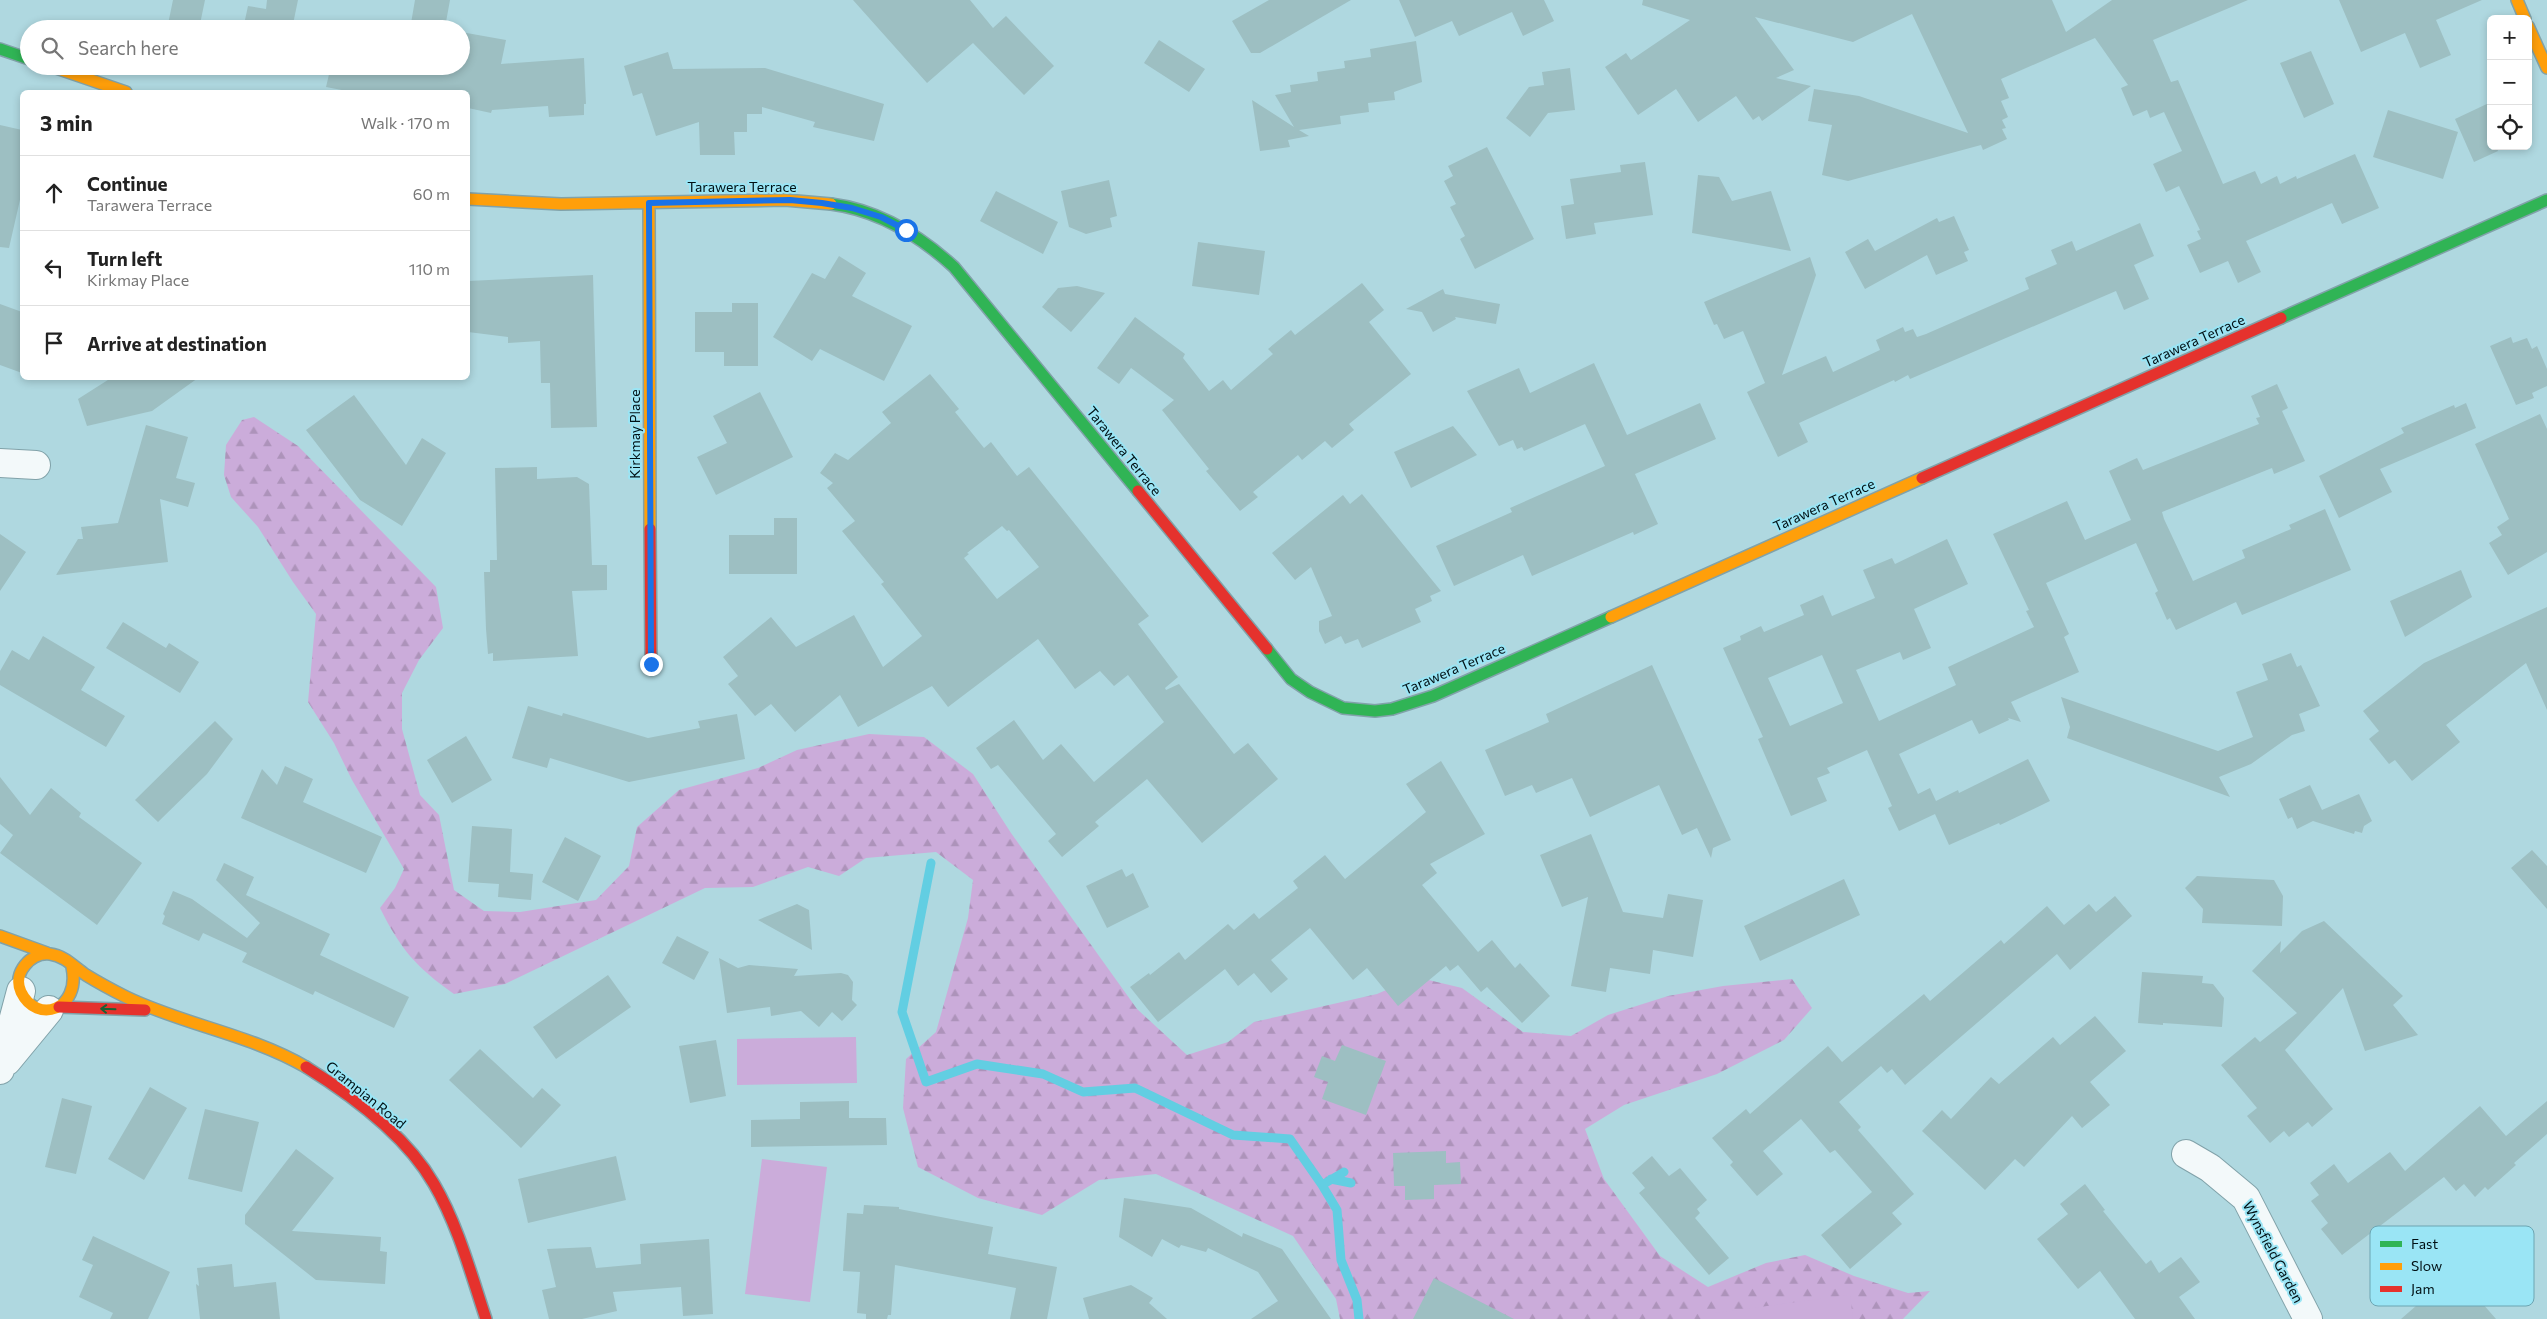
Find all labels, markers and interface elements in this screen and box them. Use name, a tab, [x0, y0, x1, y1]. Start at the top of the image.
map controls	[2487, 15, 2532, 150]
button: +	[2487, 15, 2532, 60]
search box	[20, 20, 470, 75]
icon: search	[38, 34, 66, 62]
text: Search here	[78, 36, 178, 59]
button: −	[2487, 60, 2532, 105]
button: locate	[2487, 105, 2532, 150]
text: 3 min	[40, 110, 93, 135]
text: Walk · 170 m	[361, 113, 450, 132]
text: Continue	[87, 172, 167, 195]
street label: Tarawera Terrace	[687, 178, 797, 195]
icon: ahead	[40, 179, 68, 207]
text: 60 m	[413, 184, 450, 203]
text: Tarawera Terrace	[87, 195, 212, 214]
route start	[895, 219, 918, 242]
text: Turn left	[87, 247, 162, 270]
icon: left	[40, 254, 68, 282]
text: 110 m	[409, 259, 450, 278]
text: Kirkmay Place	[87, 270, 189, 289]
street label: Tarawera Terrace	[2140, 311, 2247, 371]
icon: arrive	[40, 329, 68, 357]
text: Arrive at destination	[87, 332, 267, 355]
street label: Kirkmay Place	[626, 389, 643, 479]
street label: Tarawera Terrace	[1083, 403, 1165, 499]
street label: Tarawera Terrace	[1770, 475, 1877, 535]
street label: Tarawera Terrace	[1400, 639, 1508, 698]
route end	[640, 653, 663, 676]
one-way arrow	[100, 1004, 116, 1013]
street label: Grampian Road	[323, 1057, 410, 1132]
street label: Wynsfield Garden	[2239, 1198, 2307, 1306]
legend	[2370, 1226, 2534, 1306]
text: Fast	[2411, 1235, 2438, 1252]
text: Slow	[2411, 1257, 2442, 1274]
text: Jam	[2411, 1280, 2435, 1297]

